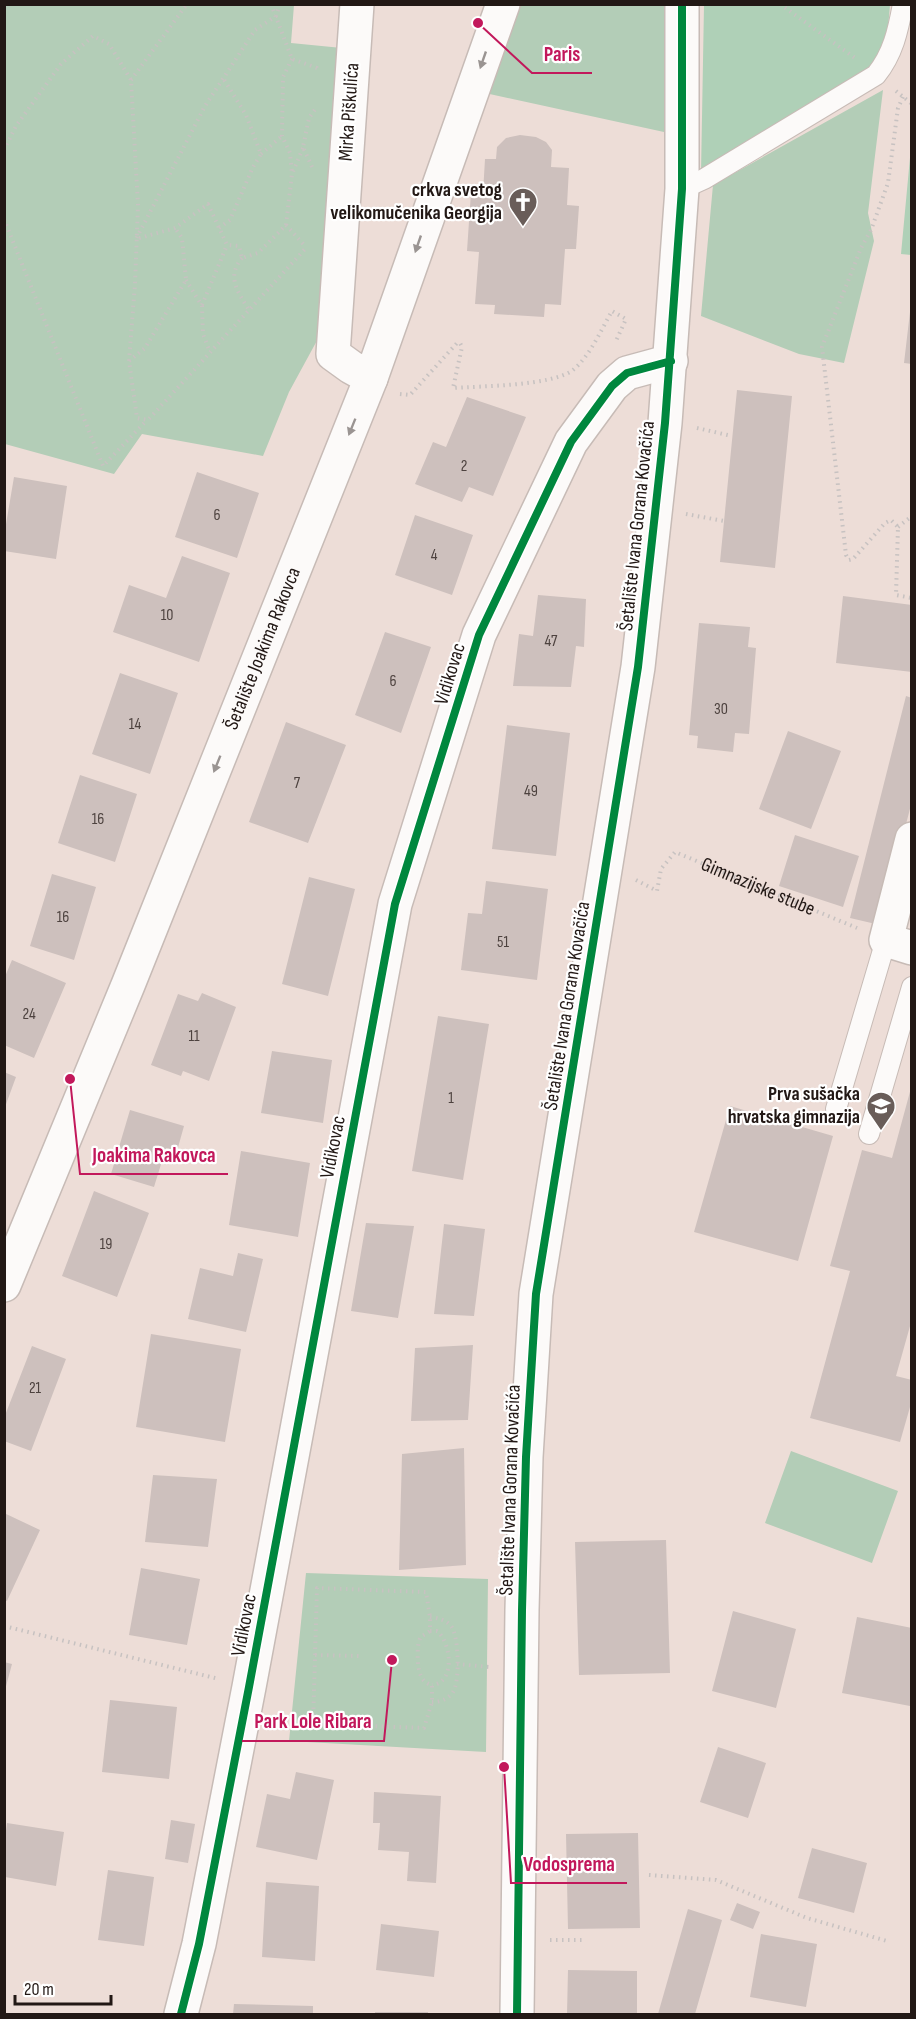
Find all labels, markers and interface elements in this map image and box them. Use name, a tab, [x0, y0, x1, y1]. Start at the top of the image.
callout: Paris	[532, 34, 592, 73]
text: Paris	[544, 42, 580, 67]
one-way arrow	[478, 51, 488, 69]
street label: Mirka Piškulića	[334, 62, 364, 162]
place label: crkva svetog velikomučenika Georgija	[330, 178, 503, 225]
church icon: crkva svetog velikomučenika Georgija	[507, 186, 539, 228]
one-way arrow	[413, 235, 423, 253]
one-way arrow	[346, 418, 356, 436]
street label: Šetalište Ivana Gorana Kovačića	[614, 420, 660, 632]
house number: 2	[461, 457, 467, 476]
house number: 6	[213, 506, 221, 525]
house number: 4	[431, 546, 438, 565]
street label: Šetalište Joakima Rakovca	[219, 564, 306, 733]
house number: 10	[161, 606, 173, 625]
house number: 47	[545, 632, 558, 651]
street label: Vidikovac	[429, 640, 471, 708]
house number: 6	[389, 672, 397, 691]
house number: 30	[714, 700, 728, 719]
house number: 14	[129, 715, 141, 734]
one-way arrow	[212, 755, 222, 773]
house number: 7	[294, 774, 301, 793]
house number: 49	[524, 782, 538, 801]
house number: 16	[92, 810, 104, 829]
street label: Gimnazijske stube	[697, 852, 818, 921]
street label: Šetalište Ivana Gorana Kovačića	[539, 900, 595, 1112]
house number: 16	[57, 908, 69, 927]
house number: 51	[497, 933, 509, 952]
house number: 24	[22, 1005, 36, 1024]
house number: 11	[188, 1027, 200, 1046]
place label: Prva sušačka hrvatska gimnazija	[728, 1082, 860, 1129]
house number: 1	[448, 1089, 454, 1108]
school or university icon: Prva sušačka hrvatska gimnazija	[865, 1090, 897, 1132]
street label: Vidikovac	[315, 1114, 351, 1180]
callout: Joakima Rakovca	[80, 1135, 228, 1174]
text: Joakima Rakovca	[91, 1143, 216, 1168]
house number: 19	[100, 1235, 112, 1254]
house number: 21	[29, 1379, 42, 1398]
street label: Šetalište Ivana Gorana Kovačića	[494, 1384, 526, 1596]
street label: Vidikovac	[226, 1592, 262, 1658]
callout: Park Lole Ribara	[242, 1702, 384, 1741]
text: Park Lole Ribara	[254, 1709, 372, 1734]
callout: Vodosprema	[511, 1844, 627, 1883]
text: Vodosprema	[523, 1852, 615, 1877]
scale bar	[15, 1968, 111, 2006]
text: 20 m	[24, 1979, 54, 2000]

